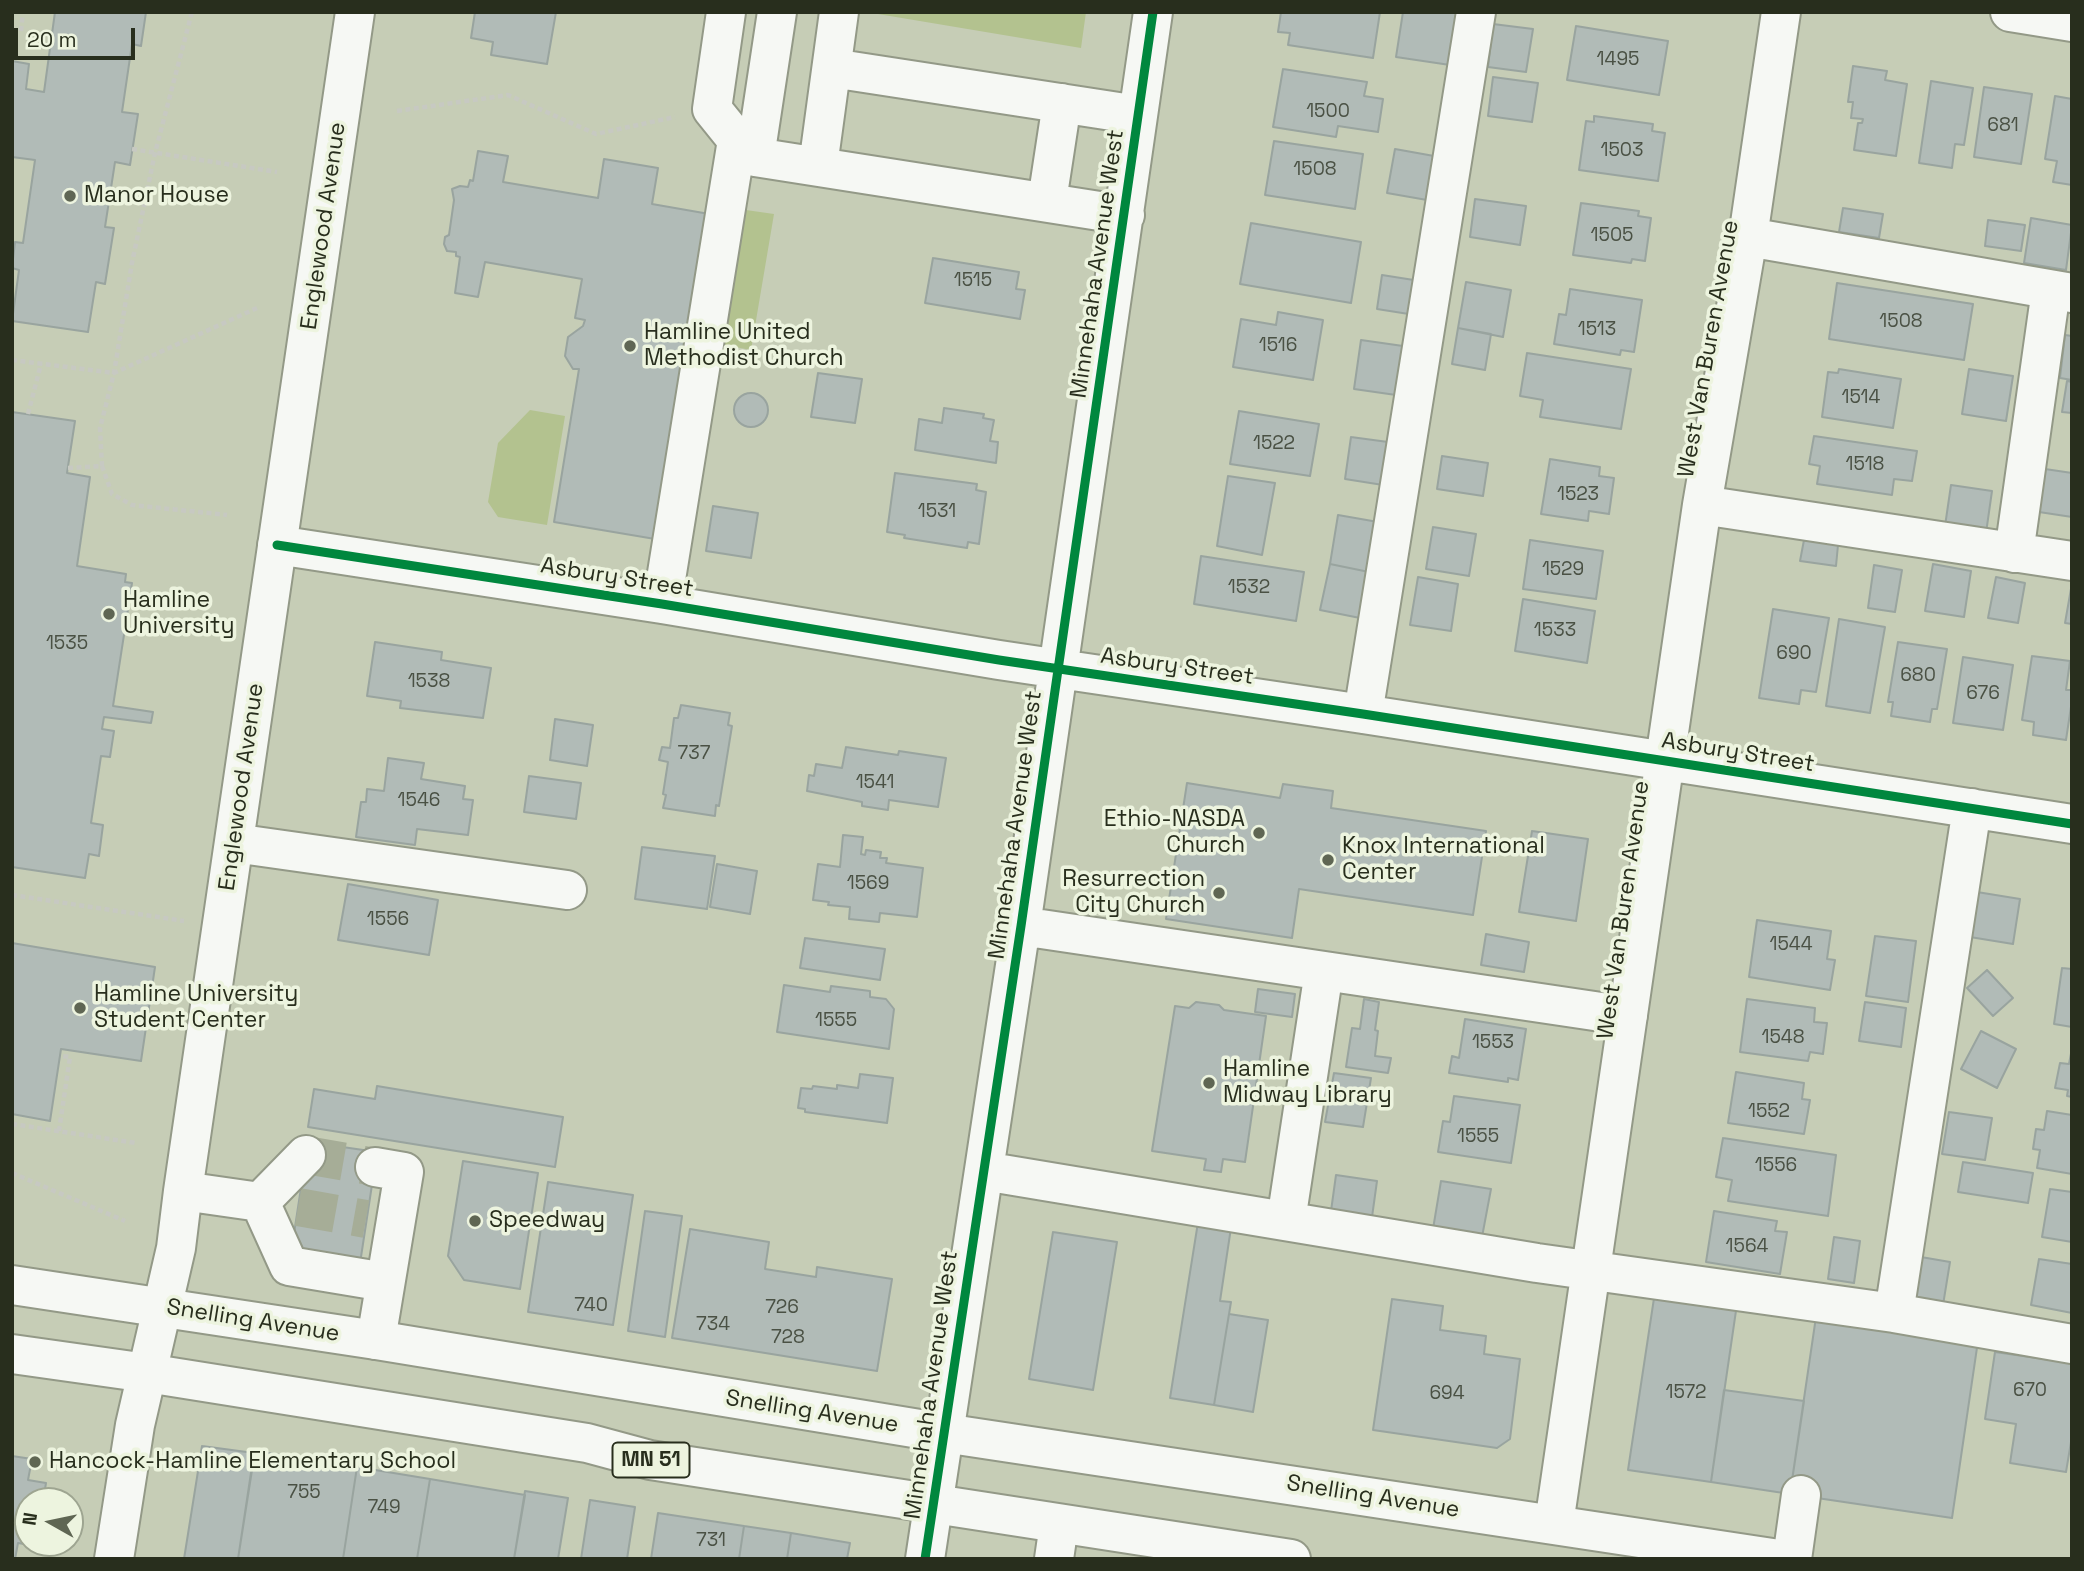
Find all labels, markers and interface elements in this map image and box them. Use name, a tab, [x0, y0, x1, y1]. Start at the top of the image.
scale bar	[18, 14, 138, 58]
text: 20 m	[27, 26, 77, 53]
house number: 1495	[1597, 49, 1639, 71]
house number: 1500	[1306, 101, 1350, 123]
house number: 681	[1987, 115, 2019, 137]
street label: Englewood Avenue	[296, 120, 352, 332]
street label: Minnehaha Avenue West	[1065, 128, 1131, 400]
house number: 1503	[1601, 140, 1643, 162]
house number: 1508	[1293, 159, 1337, 181]
place label: Manor House	[84, 182, 229, 210]
marker: Manor House	[62, 188, 78, 204]
street label: West Van Buren Avenue	[1673, 218, 1745, 480]
house number: 1505	[1591, 225, 1633, 247]
house number: 1515	[954, 270, 992, 292]
house number: 1508	[1879, 311, 1923, 333]
place label: Hamline United Methodist Church	[644, 319, 844, 373]
house number: 1513	[1578, 319, 1616, 341]
house number: 1516	[1259, 335, 1297, 357]
marker: Hamline United Methodist Church	[622, 338, 638, 354]
house number: 1514	[1842, 387, 1880, 409]
house number: 1522	[1253, 433, 1295, 455]
house number: 1518	[1846, 454, 1884, 476]
house number: 1523	[1557, 484, 1599, 506]
house number: 1531	[918, 501, 956, 523]
street label: Asbury Street	[539, 552, 695, 604]
house number: 1529	[1542, 559, 1584, 581]
house number: 1532	[1228, 577, 1270, 599]
place label: Hamline University	[123, 587, 234, 641]
marker: Hamline University	[101, 606, 117, 622]
house number: 1533	[1534, 620, 1576, 642]
house number: 1535	[46, 633, 88, 655]
street label: Asbury Street	[1099, 643, 1255, 691]
house number: 690	[1776, 643, 1812, 665]
house number: 680	[1900, 665, 1936, 687]
house number: 1538	[408, 671, 450, 693]
street label: Englewood Avenue	[214, 681, 270, 893]
house number: 676	[1966, 683, 2000, 705]
street label: Minnehaha Avenue West	[983, 689, 1049, 961]
street label: Asbury Street	[1660, 727, 1816, 779]
house number: 737	[678, 743, 710, 765]
house number: 1541	[856, 772, 894, 794]
street label: West Van Buren Avenue	[1592, 779, 1656, 1041]
house number: 1546	[398, 790, 440, 812]
place label: Ethio-NASDA Church	[1104, 806, 1245, 860]
marker: Ethio-NASDA Church	[1251, 825, 1267, 841]
place label: Knox International Center	[1342, 833, 1545, 887]
marker: Knox International Center	[1320, 852, 1336, 868]
place label: Resurrection City Church	[1062, 866, 1205, 920]
house number: 1569	[847, 873, 889, 895]
marker: Resurrection City Church	[1211, 885, 1227, 901]
house number: 1556	[367, 909, 409, 931]
house number: 1544	[1769, 934, 1813, 956]
place label: Hamline University Student Center	[94, 981, 298, 1035]
marker: Hamline University Student Center	[72, 1000, 88, 1016]
house number: 1555	[815, 1010, 857, 1032]
house number: 1548	[1761, 1027, 1805, 1049]
house number: 1553	[1472, 1032, 1514, 1054]
place label: Hamline Midway Library	[1223, 1056, 1392, 1110]
marker: Hamline Midway Library	[1201, 1075, 1217, 1091]
house number: 1552	[1748, 1101, 1790, 1123]
house number: 1555	[1457, 1126, 1499, 1148]
house number: 1556	[1755, 1155, 1797, 1177]
place label: Speedway	[489, 1207, 605, 1235]
marker: Speedway	[467, 1213, 483, 1229]
house number: 1564	[1726, 1236, 1768, 1258]
street label: Minnehaha Avenue West	[899, 1249, 965, 1521]
street label: Snelling Avenue	[165, 1294, 341, 1348]
house number: 740	[574, 1295, 608, 1317]
house number: 726	[765, 1297, 799, 1319]
house number: 734	[696, 1314, 730, 1336]
house number: 728	[771, 1327, 805, 1349]
house number: 670	[2013, 1380, 2047, 1402]
house number: 1572	[1665, 1382, 1707, 1404]
house number: 694	[1429, 1383, 1465, 1405]
street label: Snelling Avenue	[724, 1385, 900, 1439]
road number: MN 51	[612, 1442, 690, 1478]
place label: Hancock-Hamline Elementary School	[49, 1448, 456, 1476]
marker: Hancock-Hamline Elementary School	[27, 1454, 43, 1470]
street label: Snelling Avenue	[1285, 1470, 1461, 1524]
house number: 755	[287, 1482, 321, 1504]
north arrow	[14, 1487, 84, 1557]
house number: 749	[367, 1497, 401, 1519]
text: N	[16, 1511, 43, 1527]
house number: 731	[696, 1530, 726, 1552]

